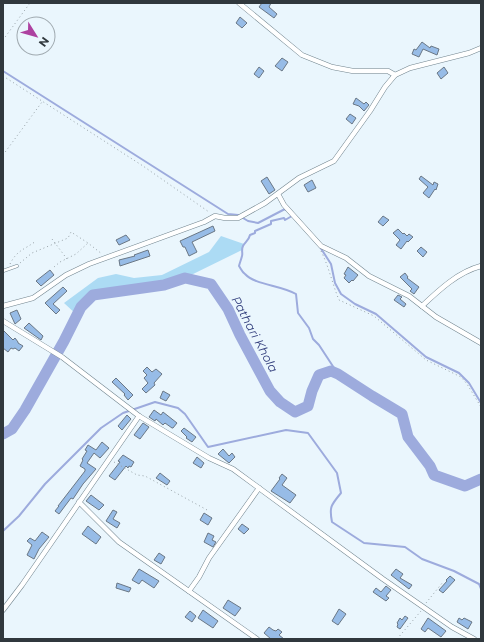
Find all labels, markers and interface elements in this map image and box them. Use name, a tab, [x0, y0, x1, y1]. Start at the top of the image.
north arrow	[16, 16, 56, 56]
text: N	[36, 34, 52, 50]
water label: Pathari Khola	[229, 293, 281, 375]

